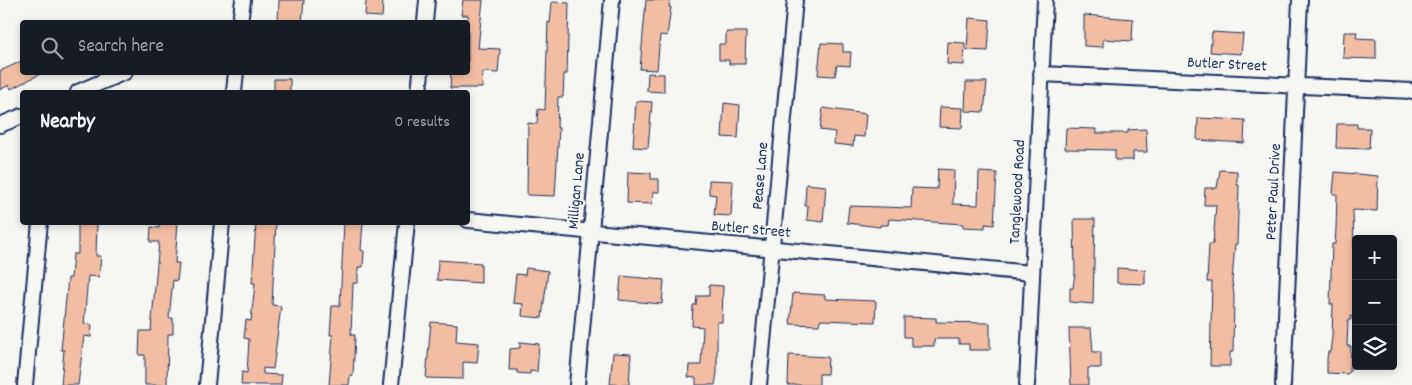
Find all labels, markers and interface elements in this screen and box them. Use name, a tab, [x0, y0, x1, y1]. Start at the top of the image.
search box	[20, 20, 470, 75]
icon: search	[38, 34, 66, 62]
text: Search here	[78, 34, 164, 61]
street label: Butler Street	[1187, 51, 1267, 79]
text: Nearby	[40, 108, 95, 138]
text: 0 results	[395, 111, 450, 134]
street label: Tanglewood Road	[1004, 139, 1032, 245]
street label: Pease Lane	[747, 141, 775, 211]
street label: Peter Paul Drive	[1260, 143, 1288, 241]
street label: Milligan Lane	[562, 152, 592, 230]
street label: Butler Street	[710, 215, 792, 245]
map controls	[1352, 235, 1397, 370]
button: +	[1352, 235, 1397, 280]
button: −	[1352, 280, 1397, 325]
button: layers	[1352, 325, 1397, 370]

